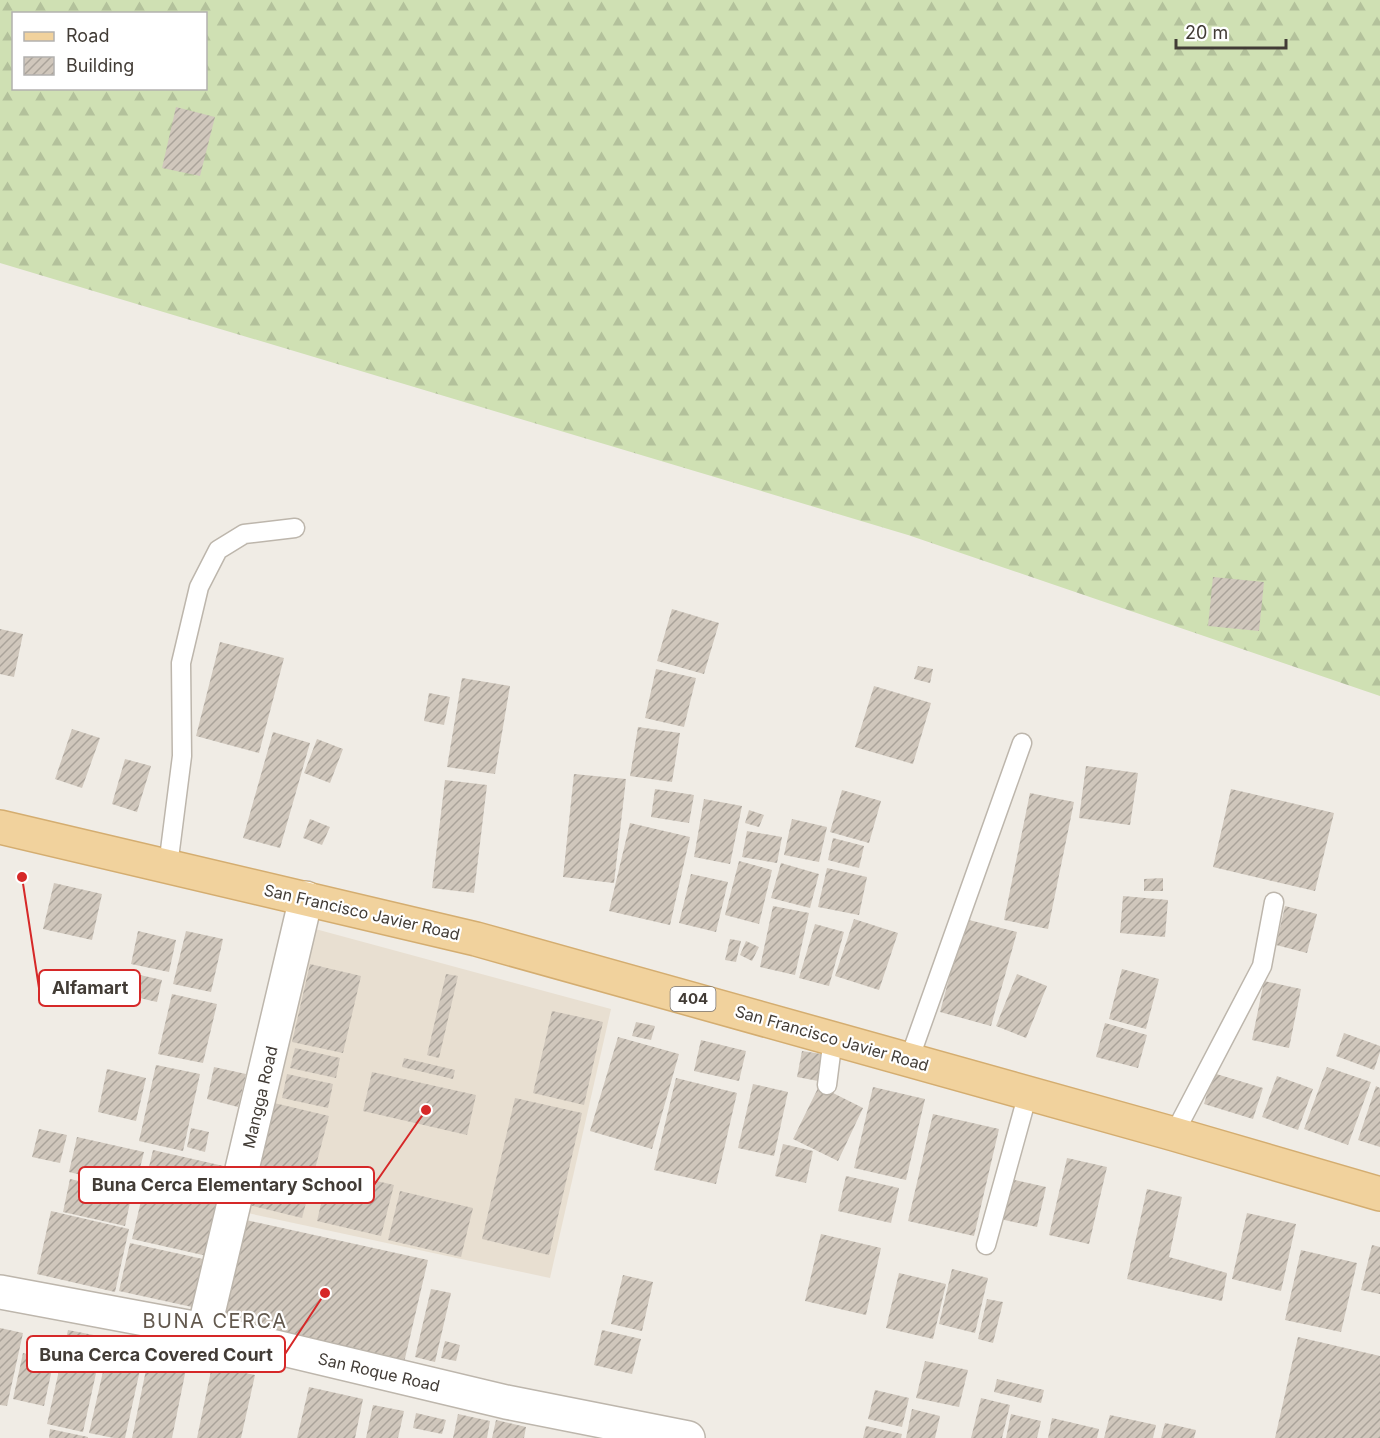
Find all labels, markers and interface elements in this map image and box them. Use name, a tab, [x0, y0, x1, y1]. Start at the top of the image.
legend	[12, 12, 207, 90]
scale bar	[1176, 12, 1286, 50]
text: 20 m	[1185, 22, 1228, 43]
text: Road	[66, 25, 109, 46]
text: Building	[66, 55, 134, 76]
street label: San Francisco Javier Road	[262, 880, 462, 944]
callout: Alfamart	[39, 970, 140, 1006]
text: Alfamart	[52, 977, 129, 998]
road number: 404	[670, 987, 716, 1011]
street label: San Francisco Javier Road	[733, 1001, 931, 1075]
street label: Mangga Road	[238, 1044, 282, 1150]
callout: Buna Cerca Elementary School	[79, 1167, 374, 1203]
text: Buna Cerca Elementary School	[92, 1174, 362, 1195]
district label: BUNA CERCA	[143, 1309, 287, 1333]
callout: Buna Cerca Covered Court	[27, 1336, 285, 1372]
text: Buna Cerca Covered Court	[39, 1344, 273, 1365]
street label: San Roque Road	[316, 1348, 442, 1396]

